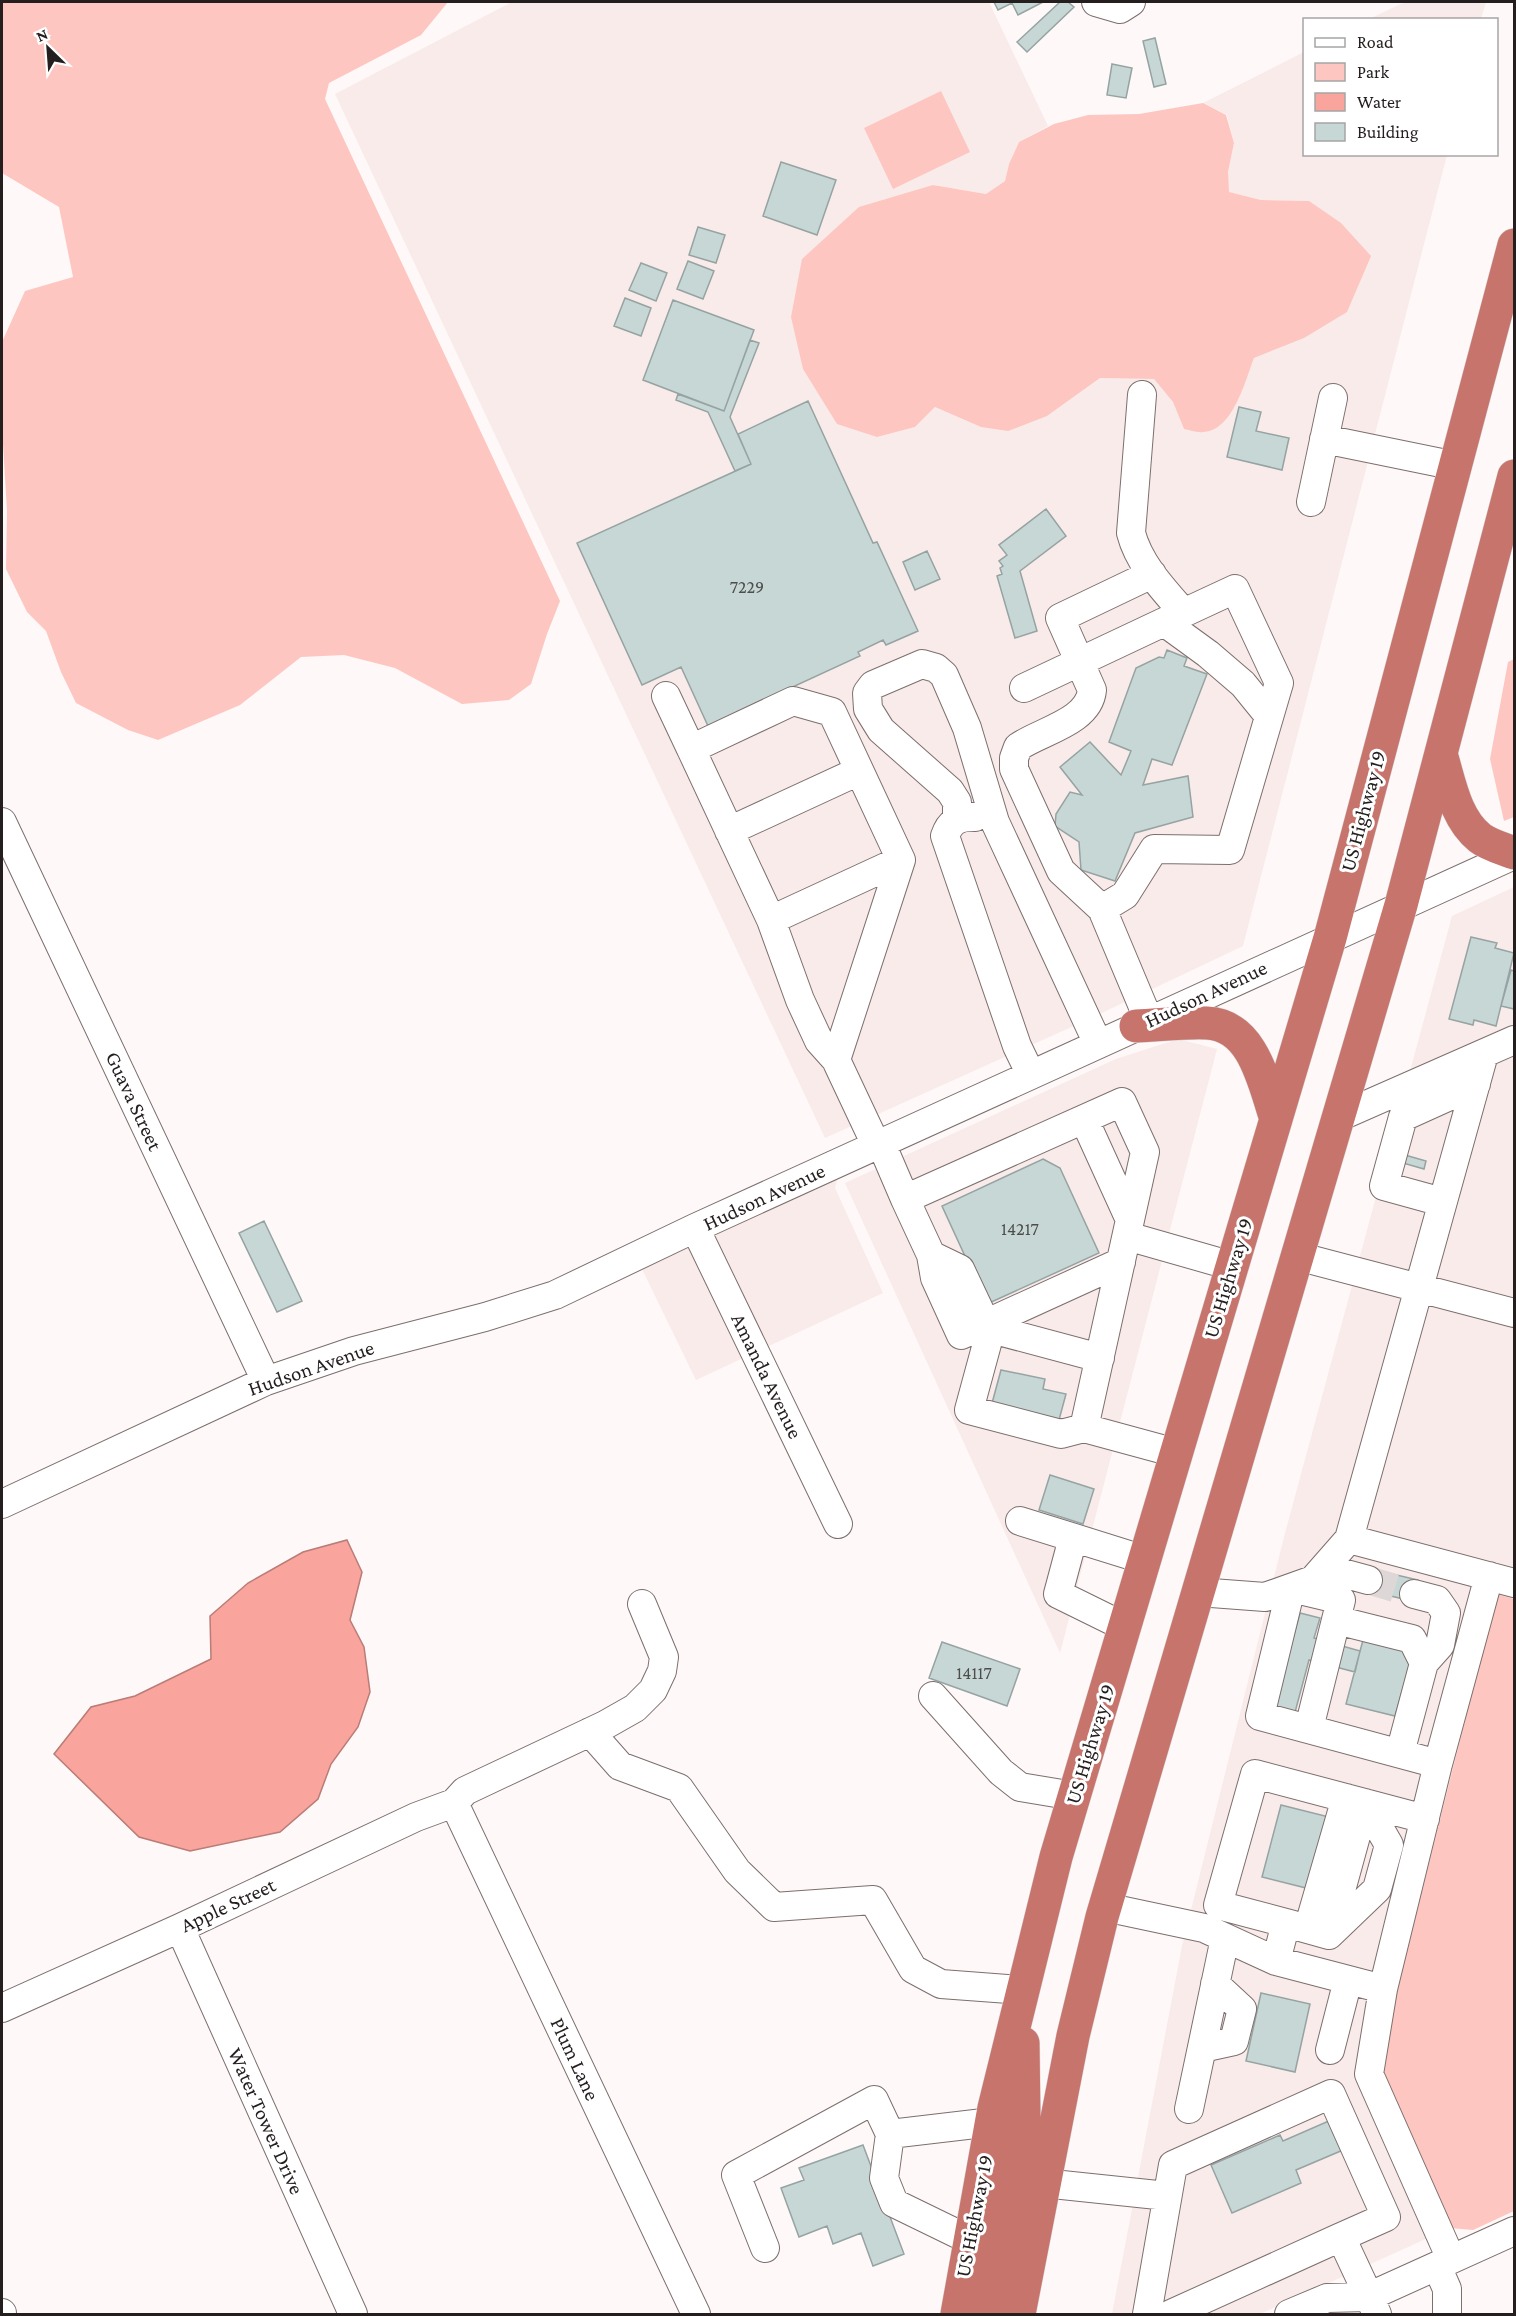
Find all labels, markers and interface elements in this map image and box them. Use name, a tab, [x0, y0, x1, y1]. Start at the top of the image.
north arrow	[18, 18, 78, 78]
legend	[1303, 18, 1498, 156]
text: N	[33, 25, 50, 45]
text: Road	[1357, 32, 1394, 52]
text: Park	[1357, 62, 1389, 82]
text: Water	[1357, 92, 1402, 112]
text: Building	[1357, 122, 1419, 142]
house number: 7229	[730, 577, 764, 597]
street label: US Highway 19	[1335, 748, 1391, 874]
street label: Hudson Avenue	[1141, 955, 1271, 1033]
street label: Guava Street	[101, 1048, 168, 1155]
street label: Hudson Avenue	[699, 1158, 829, 1236]
street label: US Highway 19	[1198, 1215, 1258, 1341]
house number: 14217	[1001, 1219, 1039, 1239]
street label: Amanda Avenue	[726, 1309, 808, 1443]
street label: Hudson Avenue	[245, 1335, 377, 1401]
house number: 14117	[956, 1663, 992, 1683]
street label: US Highway 19	[1060, 1681, 1120, 1807]
street label: Apple Street	[177, 1872, 280, 1937]
street label: Plum Lane	[545, 2014, 605, 2104]
street label: Water Tower Drive	[223, 2044, 309, 2198]
street label: US Highway 19	[950, 2153, 998, 2279]

